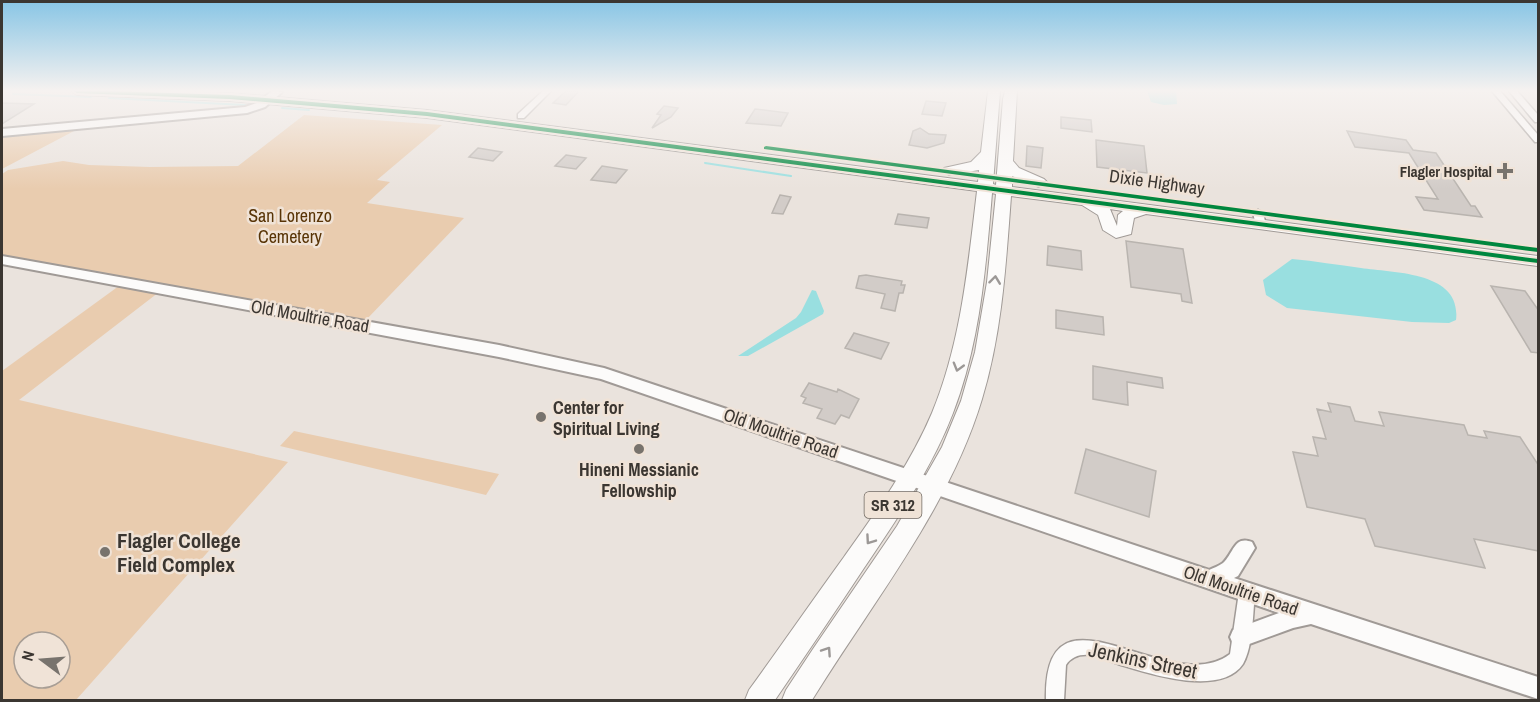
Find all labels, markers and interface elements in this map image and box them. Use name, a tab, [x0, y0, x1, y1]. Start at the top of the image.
place label: Flagler Hospital	[1400, 161, 1492, 182]
marker: Flagler Hospital	[1496, 162, 1514, 180]
street label: Dixie Highway	[1108, 163, 1207, 201]
park label: San Lorenzo Cemetery	[248, 203, 332, 249]
one-way arrow	[988, 276, 1001, 285]
street label: Old Moultrie Road	[249, 293, 371, 339]
one-way arrow	[953, 361, 965, 372]
place label: Center for Spiritual Living	[553, 395, 660, 441]
street label: Old Moultrie Road	[720, 402, 842, 464]
marker: Center for Spiritual Living	[534, 410, 548, 424]
marker: Hineni Messianic Fellowship	[632, 442, 646, 456]
place label: Hineni Messianic Fellowship	[579, 457, 699, 503]
road number: SR 312	[864, 492, 922, 518]
place label: Flagler College Field Complex	[117, 526, 240, 579]
one-way arrow	[866, 533, 877, 544]
marker: Flagler College Field Complex	[98, 545, 112, 559]
street label: Old Moultrie Road	[1180, 559, 1302, 621]
north arrow	[12, 630, 72, 690]
street label: Jenkins Street	[1086, 634, 1200, 686]
one-way arrow	[820, 647, 831, 658]
text: N	[16, 648, 39, 663]

